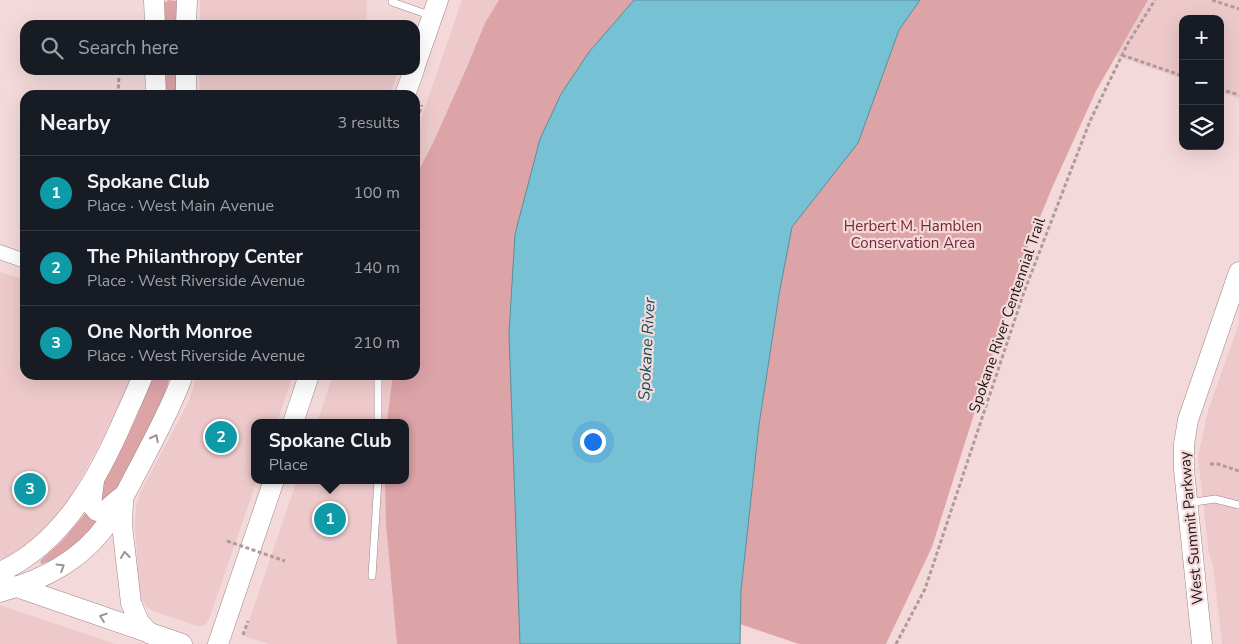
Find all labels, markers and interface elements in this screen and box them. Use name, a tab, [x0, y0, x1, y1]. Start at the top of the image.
map controls	[1179, 15, 1224, 150]
button: +	[1179, 15, 1224, 60]
search box	[20, 20, 420, 75]
icon: search	[38, 34, 66, 62]
text: Search here	[78, 35, 179, 61]
button: −	[1179, 60, 1224, 105]
button: layers	[1179, 105, 1224, 150]
text: Nearby	[40, 109, 110, 137]
text: 3 results	[338, 112, 400, 134]
text: Spokane Club	[87, 169, 210, 195]
text: 1	[51, 182, 61, 204]
text: 100 m	[353, 182, 400, 204]
text: Place · West Main Avenue	[87, 195, 274, 217]
street label: Spokane River Centennial Trail	[964, 214, 1050, 415]
park label: Herbert M. Hamblen Conservation Area	[844, 216, 982, 253]
text: The Philanthropy Center	[87, 244, 303, 270]
text: 2	[51, 257, 61, 279]
text: 140 m	[353, 257, 400, 279]
text: Place · West Riverside Avenue	[87, 270, 305, 292]
water label: Spokane River	[633, 296, 661, 401]
text: One North Monroe	[87, 319, 252, 345]
text: 3	[51, 332, 61, 354]
text: 210 m	[353, 332, 400, 354]
text: Place · West Riverside Avenue	[87, 345, 305, 367]
pin: 2	[205, 418, 237, 456]
popup	[251, 419, 409, 484]
text: Spokane Club	[269, 428, 391, 454]
your location	[580, 429, 606, 455]
one-way arrow	[149, 434, 159, 443]
street label: West Summit Parkway	[1174, 450, 1208, 605]
text: Place	[269, 454, 308, 476]
pin: 3	[14, 470, 46, 508]
pin: 1	[314, 500, 346, 538]
one-way arrow	[120, 551, 131, 559]
one-way arrow	[55, 564, 64, 574]
one-way arrow	[99, 613, 107, 623]

